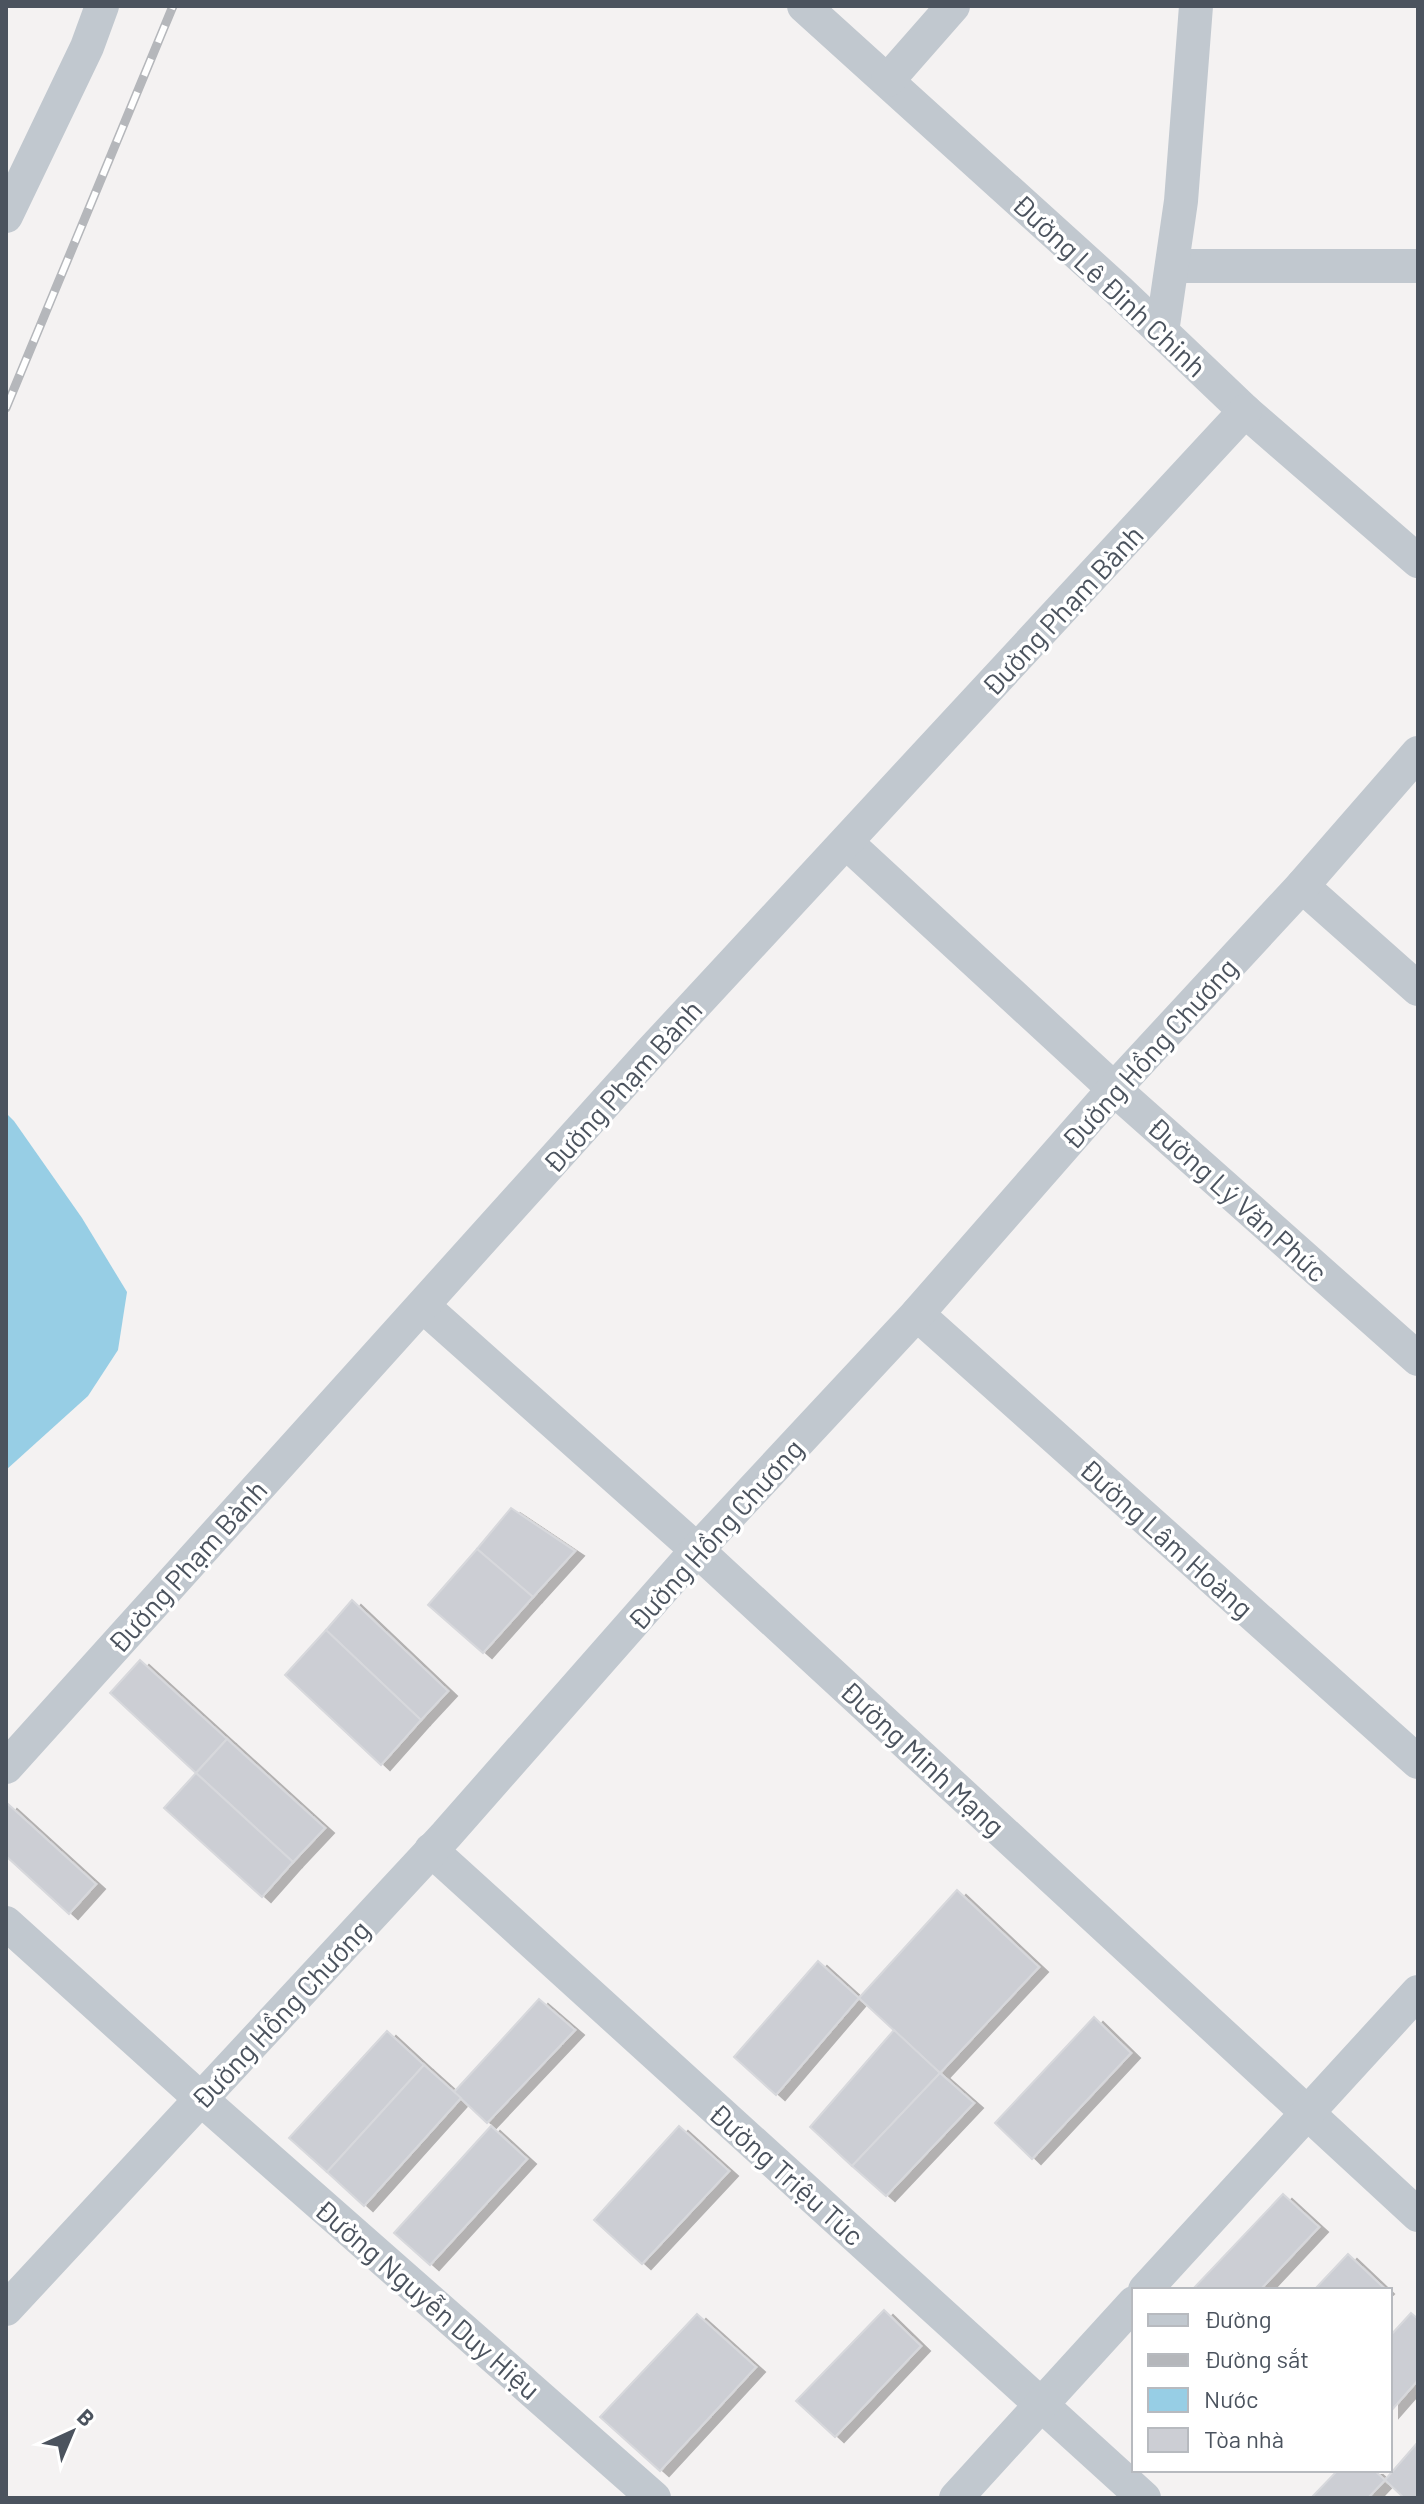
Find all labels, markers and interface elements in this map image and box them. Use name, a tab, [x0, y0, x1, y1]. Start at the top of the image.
street label: Đường Lê Đinh Chinh	[1006, 187, 1214, 383]
street label: Đường Phạm Bành	[974, 518, 1150, 702]
street label: Đường Hồng Chương	[1054, 950, 1244, 1156]
street label: Đường Phạm Bành	[535, 992, 709, 1180]
street label: Đường Lý Văn Phức	[1141, 1109, 1335, 1289]
street label: Đường Hồng Chương	[620, 1431, 810, 1637]
street label: Đường Lâm Hoàng	[1073, 1451, 1261, 1625]
street label: Đường Phạm Bành	[100, 1472, 274, 1660]
street label: Đường Minh Mạng	[834, 1673, 1012, 1843]
street label: Đường Hồng Chương	[184, 1913, 376, 2115]
street label: Đường Triệu Túc	[703, 2096, 871, 2252]
street label: Đường Nguyễn Duy Hiệu	[308, 2192, 548, 2406]
legend	[1132, 2288, 1392, 2472]
text: Đường	[1204, 2304, 1272, 2333]
text: Đường sắt	[1204, 2344, 1309, 2373]
text: Nước	[1204, 2384, 1259, 2413]
north arrow	[32, 2392, 112, 2472]
text: B	[73, 2403, 101, 2431]
text: Tòa nhà	[1204, 2424, 1284, 2453]

